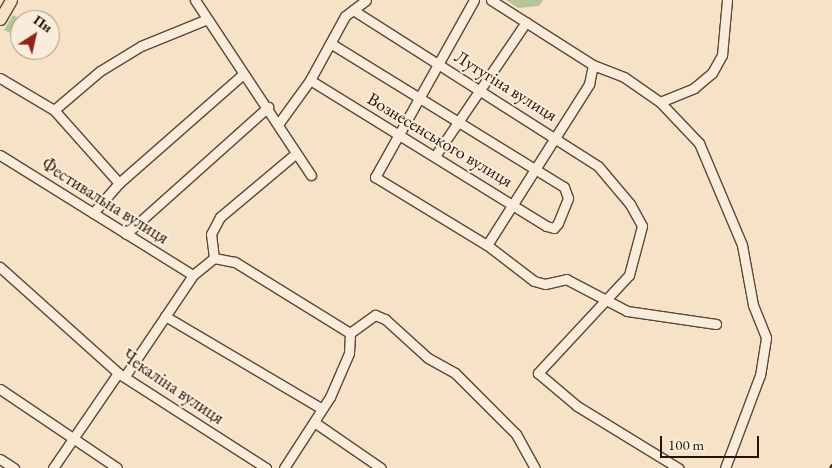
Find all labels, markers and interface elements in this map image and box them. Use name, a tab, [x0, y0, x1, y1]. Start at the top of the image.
north arrow	[10, 10, 60, 60]
text: Пн	[30, 11, 56, 36]
street label: Лутугіна вулиця	[451, 46, 561, 126]
street label: Вознесенського вулиця	[363, 88, 517, 192]
street label: Фестивальна вулиця	[38, 153, 172, 249]
street label: Чекаліна вулиця	[118, 345, 228, 429]
scale bar	[662, 426, 761, 458]
text: 100 m	[668, 435, 704, 454]

